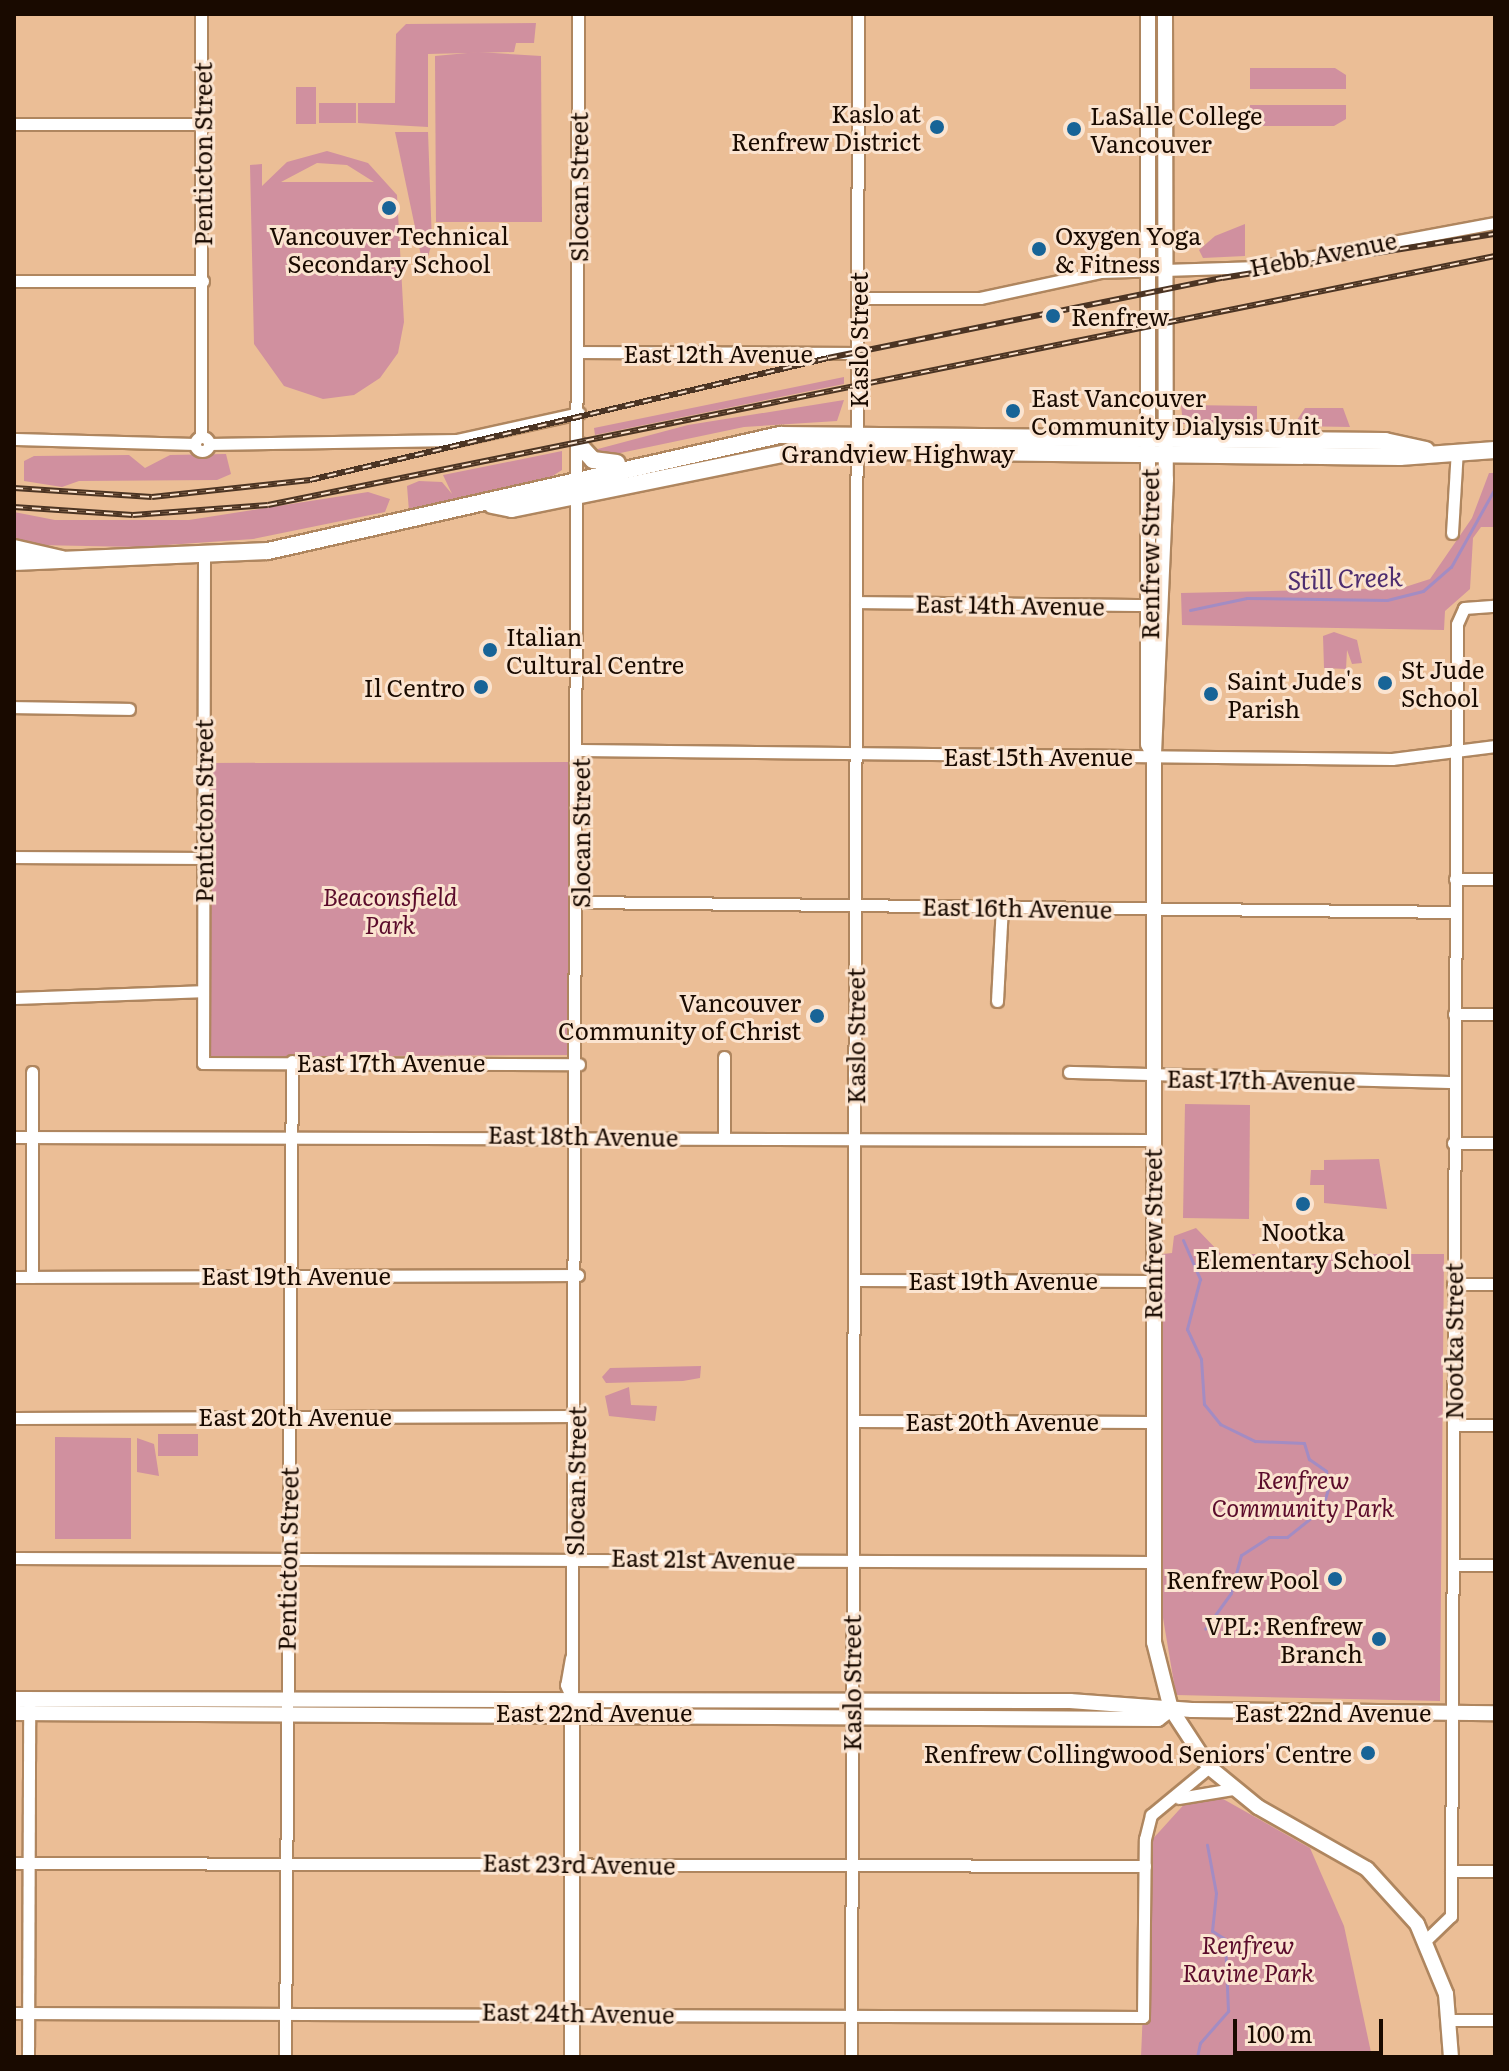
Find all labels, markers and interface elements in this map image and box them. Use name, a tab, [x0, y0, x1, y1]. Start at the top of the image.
street label: Penticton Street	[188, 62, 216, 246]
place label: Kaslo at Renfrew District	[731, 99, 921, 155]
place label: LaSalle College Vancouver	[1090, 101, 1263, 157]
street label: Slocan Street	[564, 112, 592, 262]
marker: Kaslo at Renfrew District	[928, 118, 946, 136]
marker: LaSalle College Vancouver	[1065, 120, 1083, 138]
marker: Vancouver Technical Secondary School	[380, 199, 398, 217]
place label: Vancouver Technical Secondary School	[269, 221, 509, 277]
place label: Oxygen Yoga & Fitness	[1055, 221, 1201, 277]
street label: Hebb Avenue	[1247, 225, 1399, 281]
marker: Oxygen Yoga & Fitness	[1030, 240, 1048, 258]
street label: Kaslo Street	[844, 272, 872, 408]
place label: Renfrew	[1071, 302, 1169, 330]
marker: Renfrew	[1042, 305, 1064, 327]
street label: East 12th Avenue	[623, 339, 813, 367]
place label: East Vancouver Community Dialysis Unit	[1031, 383, 1320, 439]
marker: East Vancouver Community Dialysis Unit	[1002, 400, 1024, 422]
street label: Grandview Highway	[781, 439, 1015, 467]
street label: Renfrew Street	[1135, 468, 1163, 640]
water label: Still Creek	[1287, 559, 1403, 595]
street label: East 14th Avenue	[915, 588, 1105, 620]
place label: Italian Cultural Centre	[506, 622, 684, 678]
marker: Italian Cultural Centre	[481, 641, 499, 659]
place label: St Jude School	[1401, 655, 1484, 711]
place label: Saint Jude's Parish	[1227, 666, 1362, 722]
place label: Il Centro	[364, 673, 465, 701]
marker: St Jude School	[1376, 674, 1394, 692]
marker: Il Centro	[472, 678, 490, 696]
marker: Saint Jude's Parish	[1202, 685, 1220, 703]
street label: Penticton Street	[189, 719, 217, 903]
street label: East 15th Avenue	[943, 742, 1133, 770]
street label: Slocan Street	[566, 758, 594, 908]
park label: Beaconsfield Park	[323, 882, 457, 938]
street label: East 16th Avenue	[922, 891, 1112, 923]
street label: Kaslo Street	[841, 968, 869, 1104]
place label: Vancouver Community of Christ	[558, 988, 801, 1044]
marker: Vancouver Community of Christ	[808, 1007, 826, 1025]
street label: East 17th Avenue	[297, 1048, 485, 1076]
street label: East 17th Avenue	[1166, 1063, 1356, 1095]
street label: East 18th Avenue	[487, 1119, 679, 1151]
street label: Renfrew Street	[1138, 1148, 1166, 1320]
marker: Nootka Elementary School	[1294, 1195, 1312, 1213]
place label: Nootka Elementary School	[1195, 1217, 1411, 1273]
street label: East 19th Avenue	[201, 1261, 391, 1289]
street label: Nootka Street	[1439, 1262, 1467, 1420]
street label: East 19th Avenue	[908, 1266, 1098, 1294]
street label: East 20th Avenue	[198, 1402, 392, 1430]
street label: Slocan Street	[559, 1406, 591, 1556]
street label: East 20th Avenue	[905, 1407, 1099, 1435]
park label: Renfrew Community Park	[1211, 1465, 1395, 1521]
street label: Penticton Street	[271, 1467, 303, 1651]
street label: East 21st Avenue	[611, 1542, 795, 1574]
place label: Renfrew Pool	[1166, 1565, 1319, 1593]
marker: Renfrew Pool	[1326, 1570, 1344, 1588]
place label: VPL: Renfrew Branch	[1205, 1611, 1363, 1667]
street label: Kaslo Street	[837, 1615, 865, 1751]
marker: VPL: Renfrew Branch	[1370, 1630, 1388, 1648]
street label: East 22nd Avenue	[496, 1698, 692, 1726]
street label: East 22nd Avenue	[1235, 1698, 1431, 1726]
place label: Renfrew Collingwood Seniors' Centre	[924, 1739, 1352, 1767]
marker: Renfrew Collingwood Seniors' Centre	[1359, 1744, 1377, 1762]
street label: East 23rd Avenue	[482, 1847, 676, 1879]
park label: Renfrew Ravine Park	[1182, 1930, 1314, 1986]
street label: East 24th Avenue	[481, 1996, 675, 2028]
scale bar	[1237, 2003, 1387, 2053]
text: 100 m	[1247, 2015, 1313, 2050]

